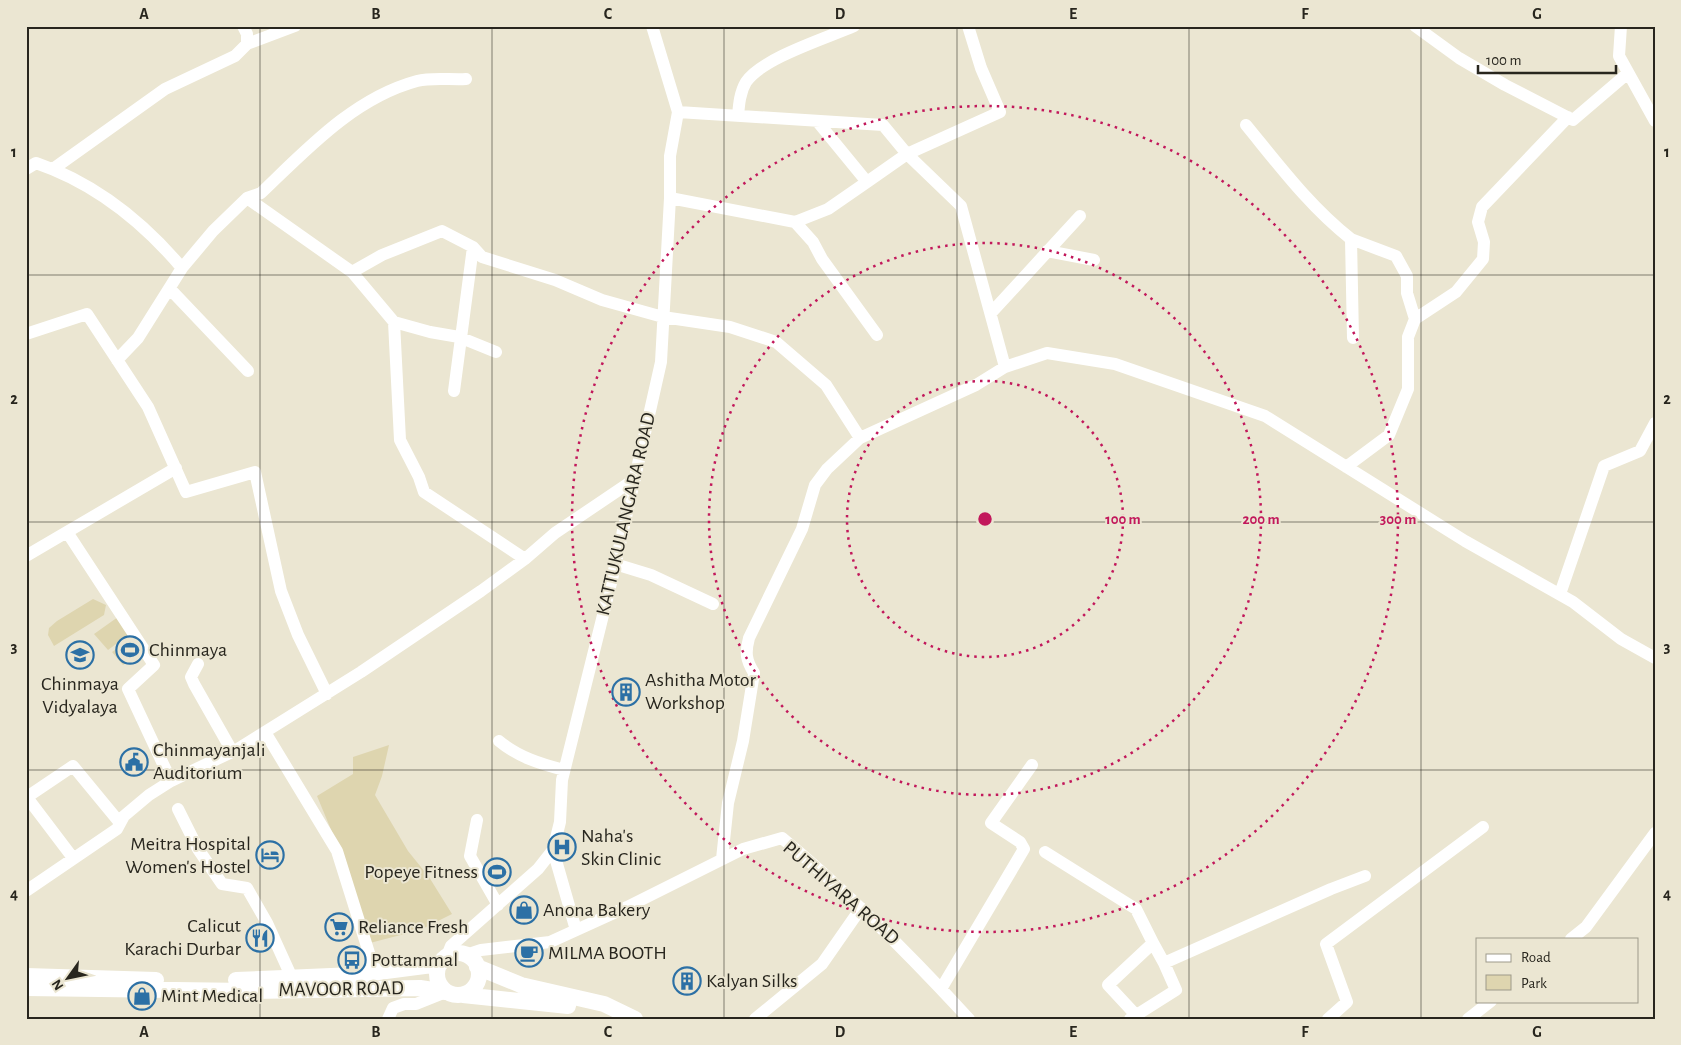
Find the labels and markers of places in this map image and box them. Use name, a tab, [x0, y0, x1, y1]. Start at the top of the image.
centre of rings	[976, 510, 994, 528]
sports icon: Chinmaya	[115, 635, 145, 665]
school or university icon: Chinmaya Vidyalaya	[65, 640, 95, 670]
place label: Chinmaya	[149, 640, 227, 660]
place label: Ashitha Motor Workshop	[645, 670, 756, 713]
place label: Chinmaya Vidyalaya	[41, 674, 119, 717]
building icon: Ashitha Motor Workshop	[611, 677, 641, 707]
place label: Chinmayanjali Auditorium	[153, 740, 266, 783]
public building icon: Chinmayanjali Auditorium	[119, 747, 149, 777]
place label: Naha's Skin Clinic	[581, 826, 661, 869]
hospital icon: Naha's Skin Clinic	[547, 832, 577, 862]
place label: Meitra Hospital Women's Hostel	[125, 834, 251, 877]
hotel icon: Meitra Hospital Women's Hostel	[255, 840, 285, 870]
sports icon: Popeye Fitness	[482, 857, 512, 887]
place label: Popeye Fitness	[364, 862, 478, 882]
shop icon: Anona Bakery	[509, 895, 539, 925]
place label: Anona Bakery	[543, 900, 651, 920]
supermarket icon: Reliance Fresh	[324, 912, 354, 942]
place label: Calicut Karachi Durbar	[124, 916, 242, 959]
place label: Reliance Fresh	[358, 917, 468, 937]
restaurant icon: Calicut Karachi Durbar	[245, 923, 275, 953]
cafe icon: MILMA BOOTH	[514, 938, 544, 968]
place label: MILMA BOOTH	[548, 943, 667, 963]
bus stop icon: Pottammal	[337, 945, 367, 975]
place label: Pottammal	[371, 950, 458, 970]
building icon: Kalyan Silks	[672, 966, 702, 996]
place label: Kalyan Silks	[706, 971, 798, 991]
shop icon: Mint Medical	[127, 981, 157, 1011]
place label: Mint Medical	[161, 986, 263, 1006]

